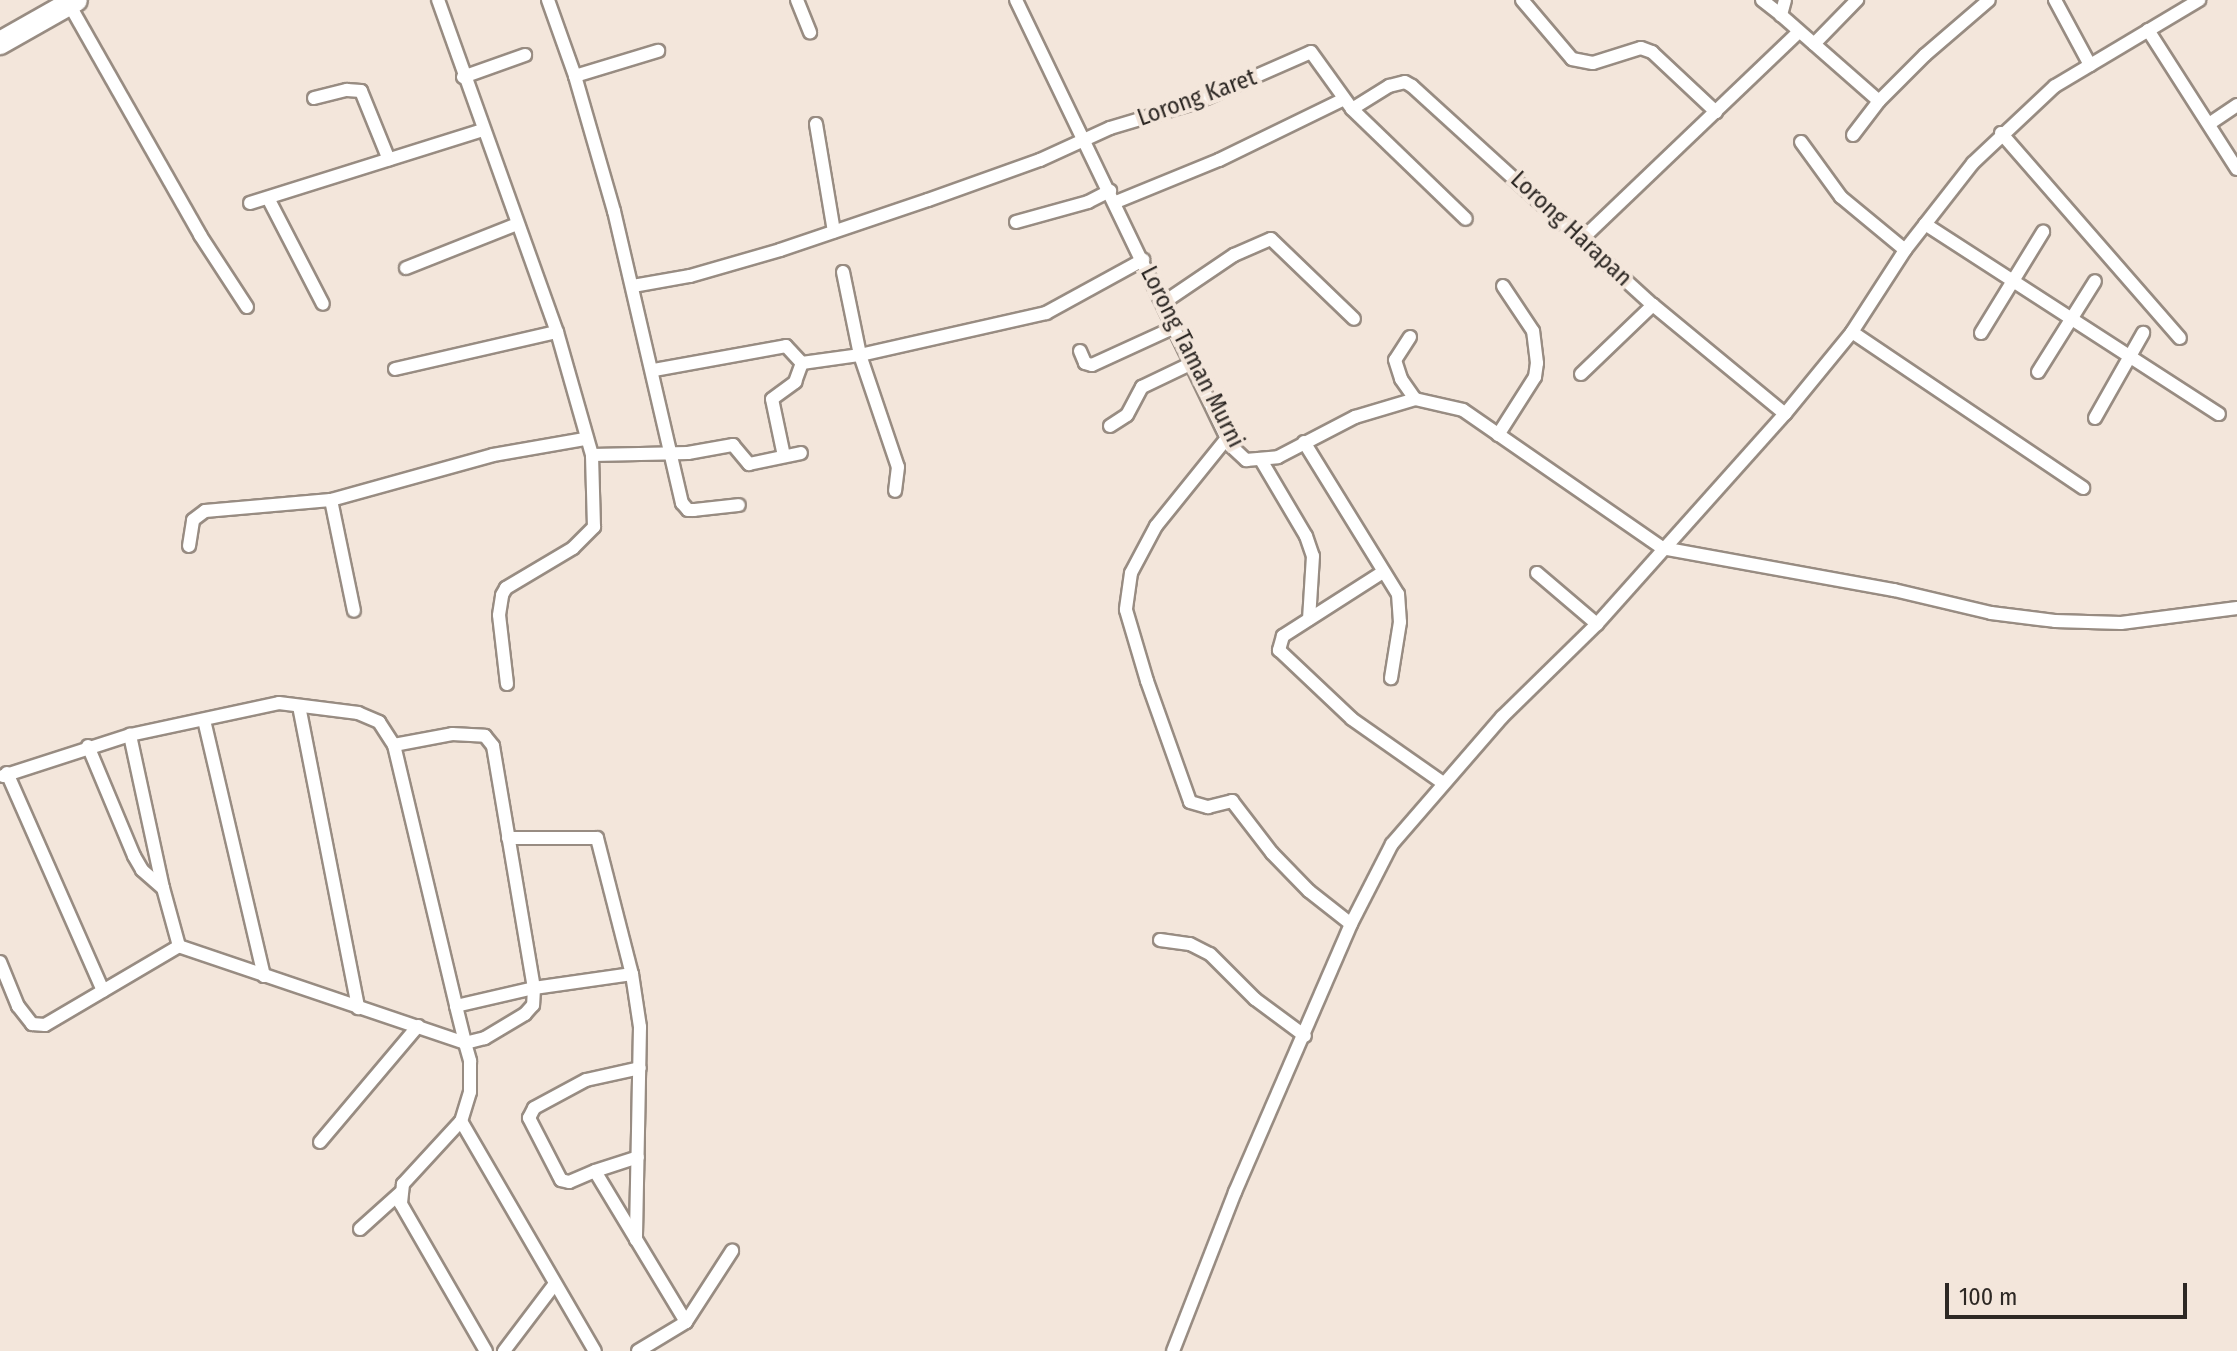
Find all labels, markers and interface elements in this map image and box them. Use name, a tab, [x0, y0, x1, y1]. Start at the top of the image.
street label: Lorong Karet	[1134, 63, 1260, 133]
street label: Lorong Harapan	[1504, 166, 1638, 292]
street label: Lorong Taman Murni	[1134, 262, 1250, 452]
scale bar	[1949, 1267, 2191, 1317]
text: 100 m	[1959, 1283, 2017, 1311]

